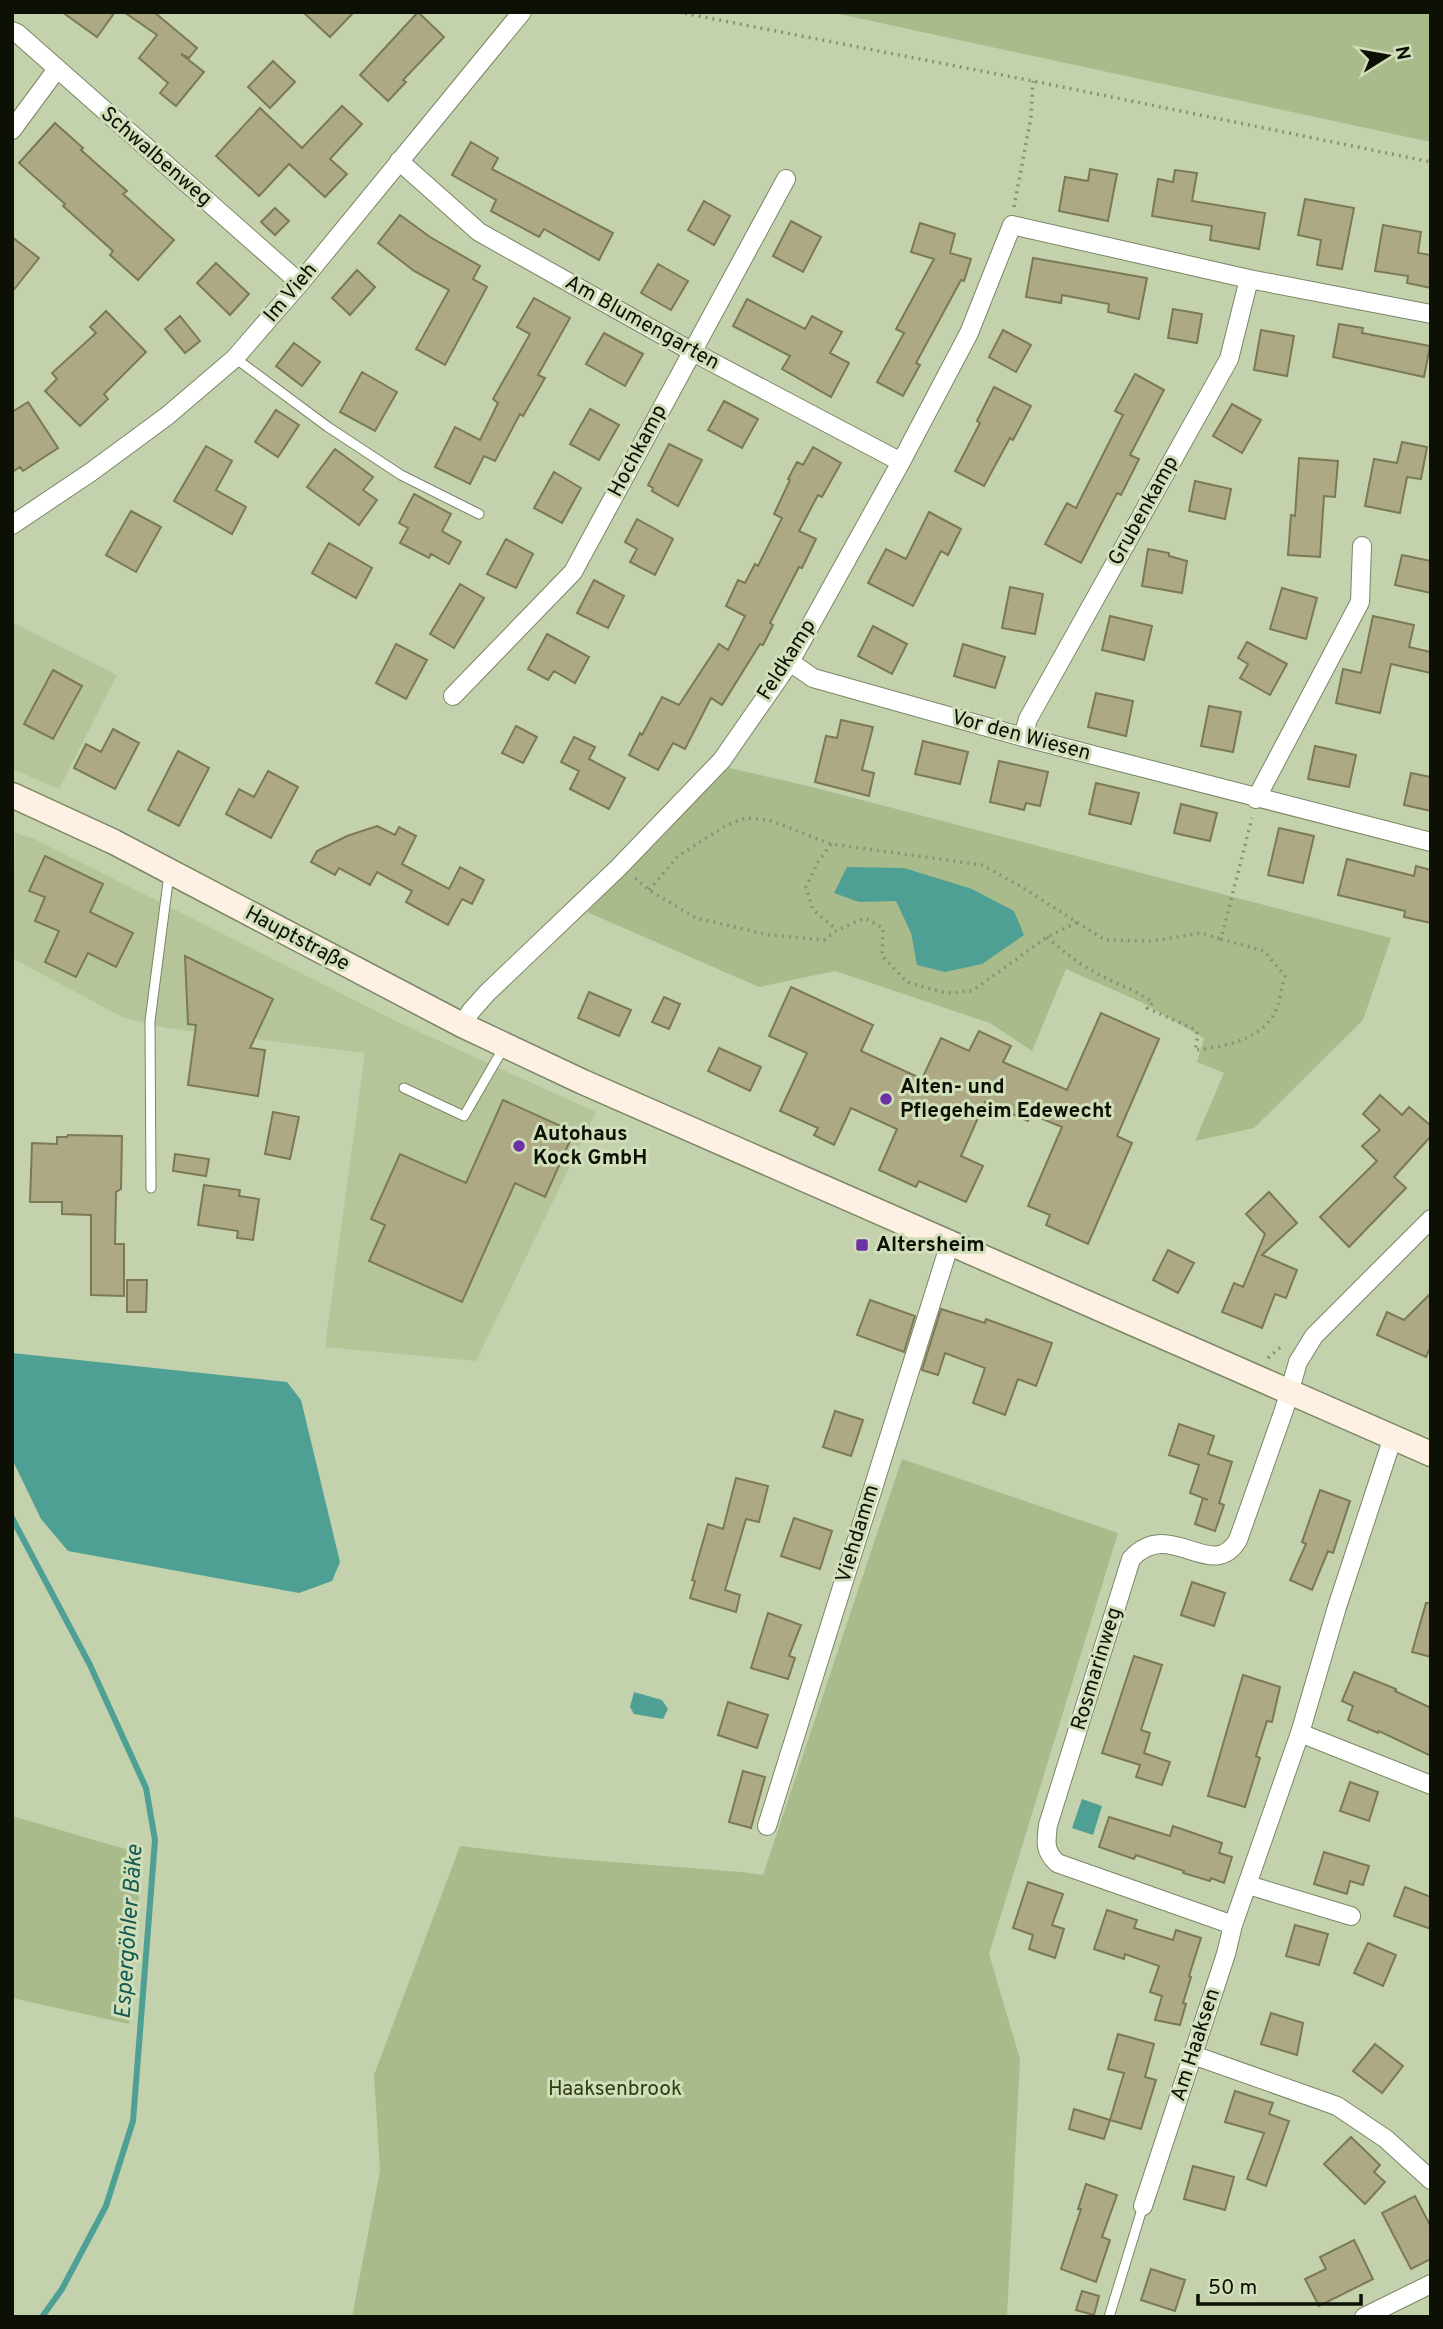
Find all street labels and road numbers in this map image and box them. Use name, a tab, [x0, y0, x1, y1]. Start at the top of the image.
street label: Schwalbenweg	[95, 101, 217, 213]
street label: Im Vieh	[258, 258, 324, 328]
street label: Am Blumengarten	[560, 269, 724, 377]
street label: Hochkamp	[602, 400, 674, 502]
street label: Grubenkamp	[1103, 451, 1185, 571]
street label: Feldkamp	[752, 614, 822, 706]
street label: Vor den Wiesen	[948, 704, 1094, 768]
street label: Hauptstraße	[240, 900, 354, 978]
street label: Viehdamm	[830, 1482, 886, 1586]
street label: Rosmarinweg	[1065, 1604, 1129, 1734]
street label: Am Haaksen	[1165, 1985, 1227, 2105]

